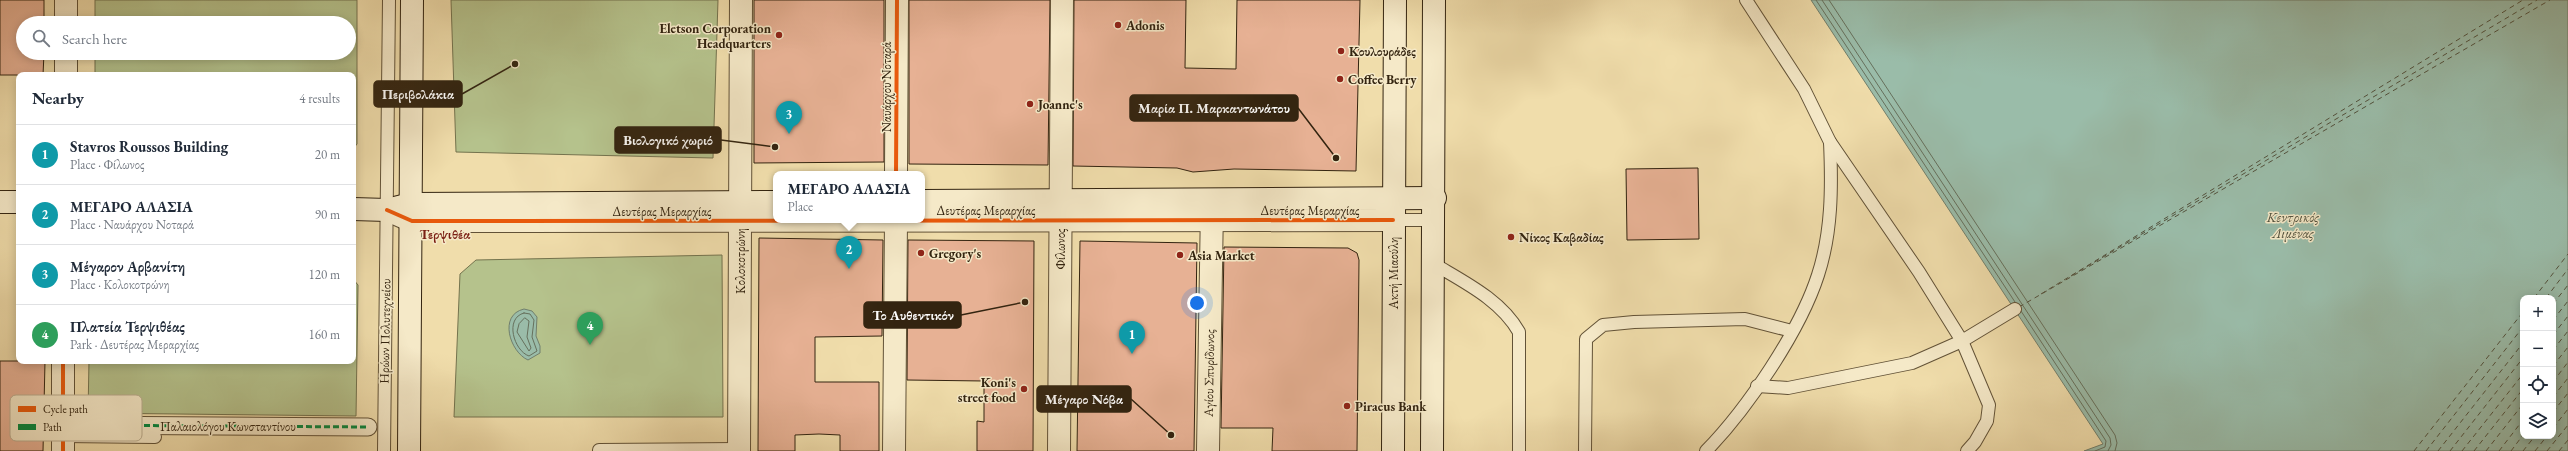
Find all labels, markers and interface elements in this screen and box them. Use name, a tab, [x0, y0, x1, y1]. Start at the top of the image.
search box	[16, 16, 356, 60]
place label: Adonis	[1125, 17, 1165, 34]
place label: Eletson Corporation Headquarters	[660, 20, 772, 52]
marker: Adonis	[1113, 20, 1123, 30]
icon: search	[30, 27, 52, 49]
text: Search here	[62, 29, 127, 48]
marker: Eletson Corporation Headquarters	[774, 30, 784, 40]
street label: Ναυάρχου Νοταρά	[878, 42, 895, 132]
place label: Κουλουράδες	[1349, 43, 1416, 60]
marker: Κουλουράδες	[1336, 46, 1346, 56]
place label: Coffee Berry	[1348, 71, 1417, 88]
marker: Coffee Berry	[1335, 74, 1345, 84]
callout: Περιβολάκια	[374, 81, 462, 107]
text: Περιβολάκια	[382, 85, 455, 103]
text: Nearby	[32, 87, 84, 109]
text: 4 results	[299, 90, 340, 107]
callout: Μαρία Π. Μαρκαντωνάτου	[1130, 95, 1298, 121]
place label: Joanne's	[1036, 96, 1083, 113]
marker: Joanne's	[1025, 99, 1035, 109]
text: Μαρία Π. Μαρκαντωνάτου	[1138, 99, 1290, 117]
pin: 3	[776, 101, 802, 134]
callout: Βιολογικό χωριό	[615, 127, 721, 153]
text: Βιολογικό χωριό	[623, 131, 713, 149]
text: Stavros Roussos Building	[70, 137, 228, 156]
text: 1	[42, 146, 48, 163]
text: 20 m	[315, 146, 340, 163]
text: Place · Φίλωνος	[70, 156, 145, 173]
popup	[773, 171, 925, 223]
text: ΜΕΓΑΡΟ ΑΛΑΣΙΑ	[788, 179, 910, 198]
text: ΜΕΓΑΡΟ ΑΛΑΣΙΑ	[70, 197, 193, 216]
text: Place	[788, 198, 813, 215]
street label: Δευτέρας Μεραρχίας	[936, 202, 1036, 219]
street label: Δευτέρας Μεραρχίας	[1260, 202, 1360, 219]
street label: Δευτέρας Μεραρχίας	[612, 203, 712, 220]
text: 2	[42, 206, 48, 223]
text: 90 m	[315, 206, 340, 223]
water label: Κεντρικός Λιμένας	[2266, 208, 2319, 242]
text: Place · Ναυάρχου Νοταρά	[70, 216, 194, 233]
district label: Τερψιθέα	[420, 225, 471, 243]
street label: Κολοκοτρώνη	[732, 228, 749, 294]
street label: Φίλωνος	[1052, 228, 1069, 270]
place label: Νίκος Καβαδίας	[1519, 229, 1604, 246]
marker: Νίκος Καβαδίας	[1506, 232, 1516, 242]
pin: 2	[836, 236, 862, 269]
street label: Ακτή Μιαούλη	[1385, 237, 1402, 310]
place label: Gregory's	[929, 245, 981, 262]
place label: Asia Market	[1187, 247, 1255, 264]
marker: Gregory's	[916, 248, 926, 258]
marker: Asia Market	[1175, 250, 1185, 260]
text: Μέγαρον Αρβανίτη	[70, 257, 185, 276]
text: 3	[42, 266, 48, 283]
text: 120 m	[309, 266, 340, 283]
text: Place · Κολοκοτρώνη	[70, 276, 169, 293]
street label: Ηρώων Πολυτεχνείου	[376, 278, 394, 384]
your location	[1187, 293, 1207, 313]
map controls	[2520, 295, 2556, 439]
button: +	[2520, 295, 2556, 331]
callout: Το Αυθεντικόν	[864, 302, 961, 328]
text: Το Αυθεντικόν	[872, 306, 954, 324]
pin: 4	[577, 312, 603, 345]
text: Πλατεία Τερψιθέας	[70, 317, 185, 336]
pin: 1	[1119, 321, 1145, 354]
text: 4	[42, 326, 48, 343]
text: 160 m	[309, 326, 340, 343]
street label: Αγίου Σπυρίδωνος	[1200, 328, 1218, 418]
button: −	[2520, 331, 2556, 367]
text: Park · Δευτέρας Μεραρχίας	[70, 336, 199, 353]
button: locate	[2520, 367, 2556, 403]
place label: Koni's street food	[958, 374, 1017, 406]
marker: Koni's street food	[1019, 384, 1029, 394]
callout: Μέγαρο Νόβα	[1037, 386, 1131, 412]
text: Μέγαρο Νόβα	[1045, 390, 1124, 408]
legend	[10, 395, 142, 441]
place label: Piraeus Bank	[1355, 398, 1427, 415]
marker: Piraeus Bank	[1342, 401, 1352, 411]
text: Cycle path	[43, 402, 88, 416]
button: layers	[2520, 403, 2556, 439]
street label: Παλαιολόγου Κωνσταντίνου	[160, 418, 296, 435]
text: Path	[43, 420, 62, 434]

